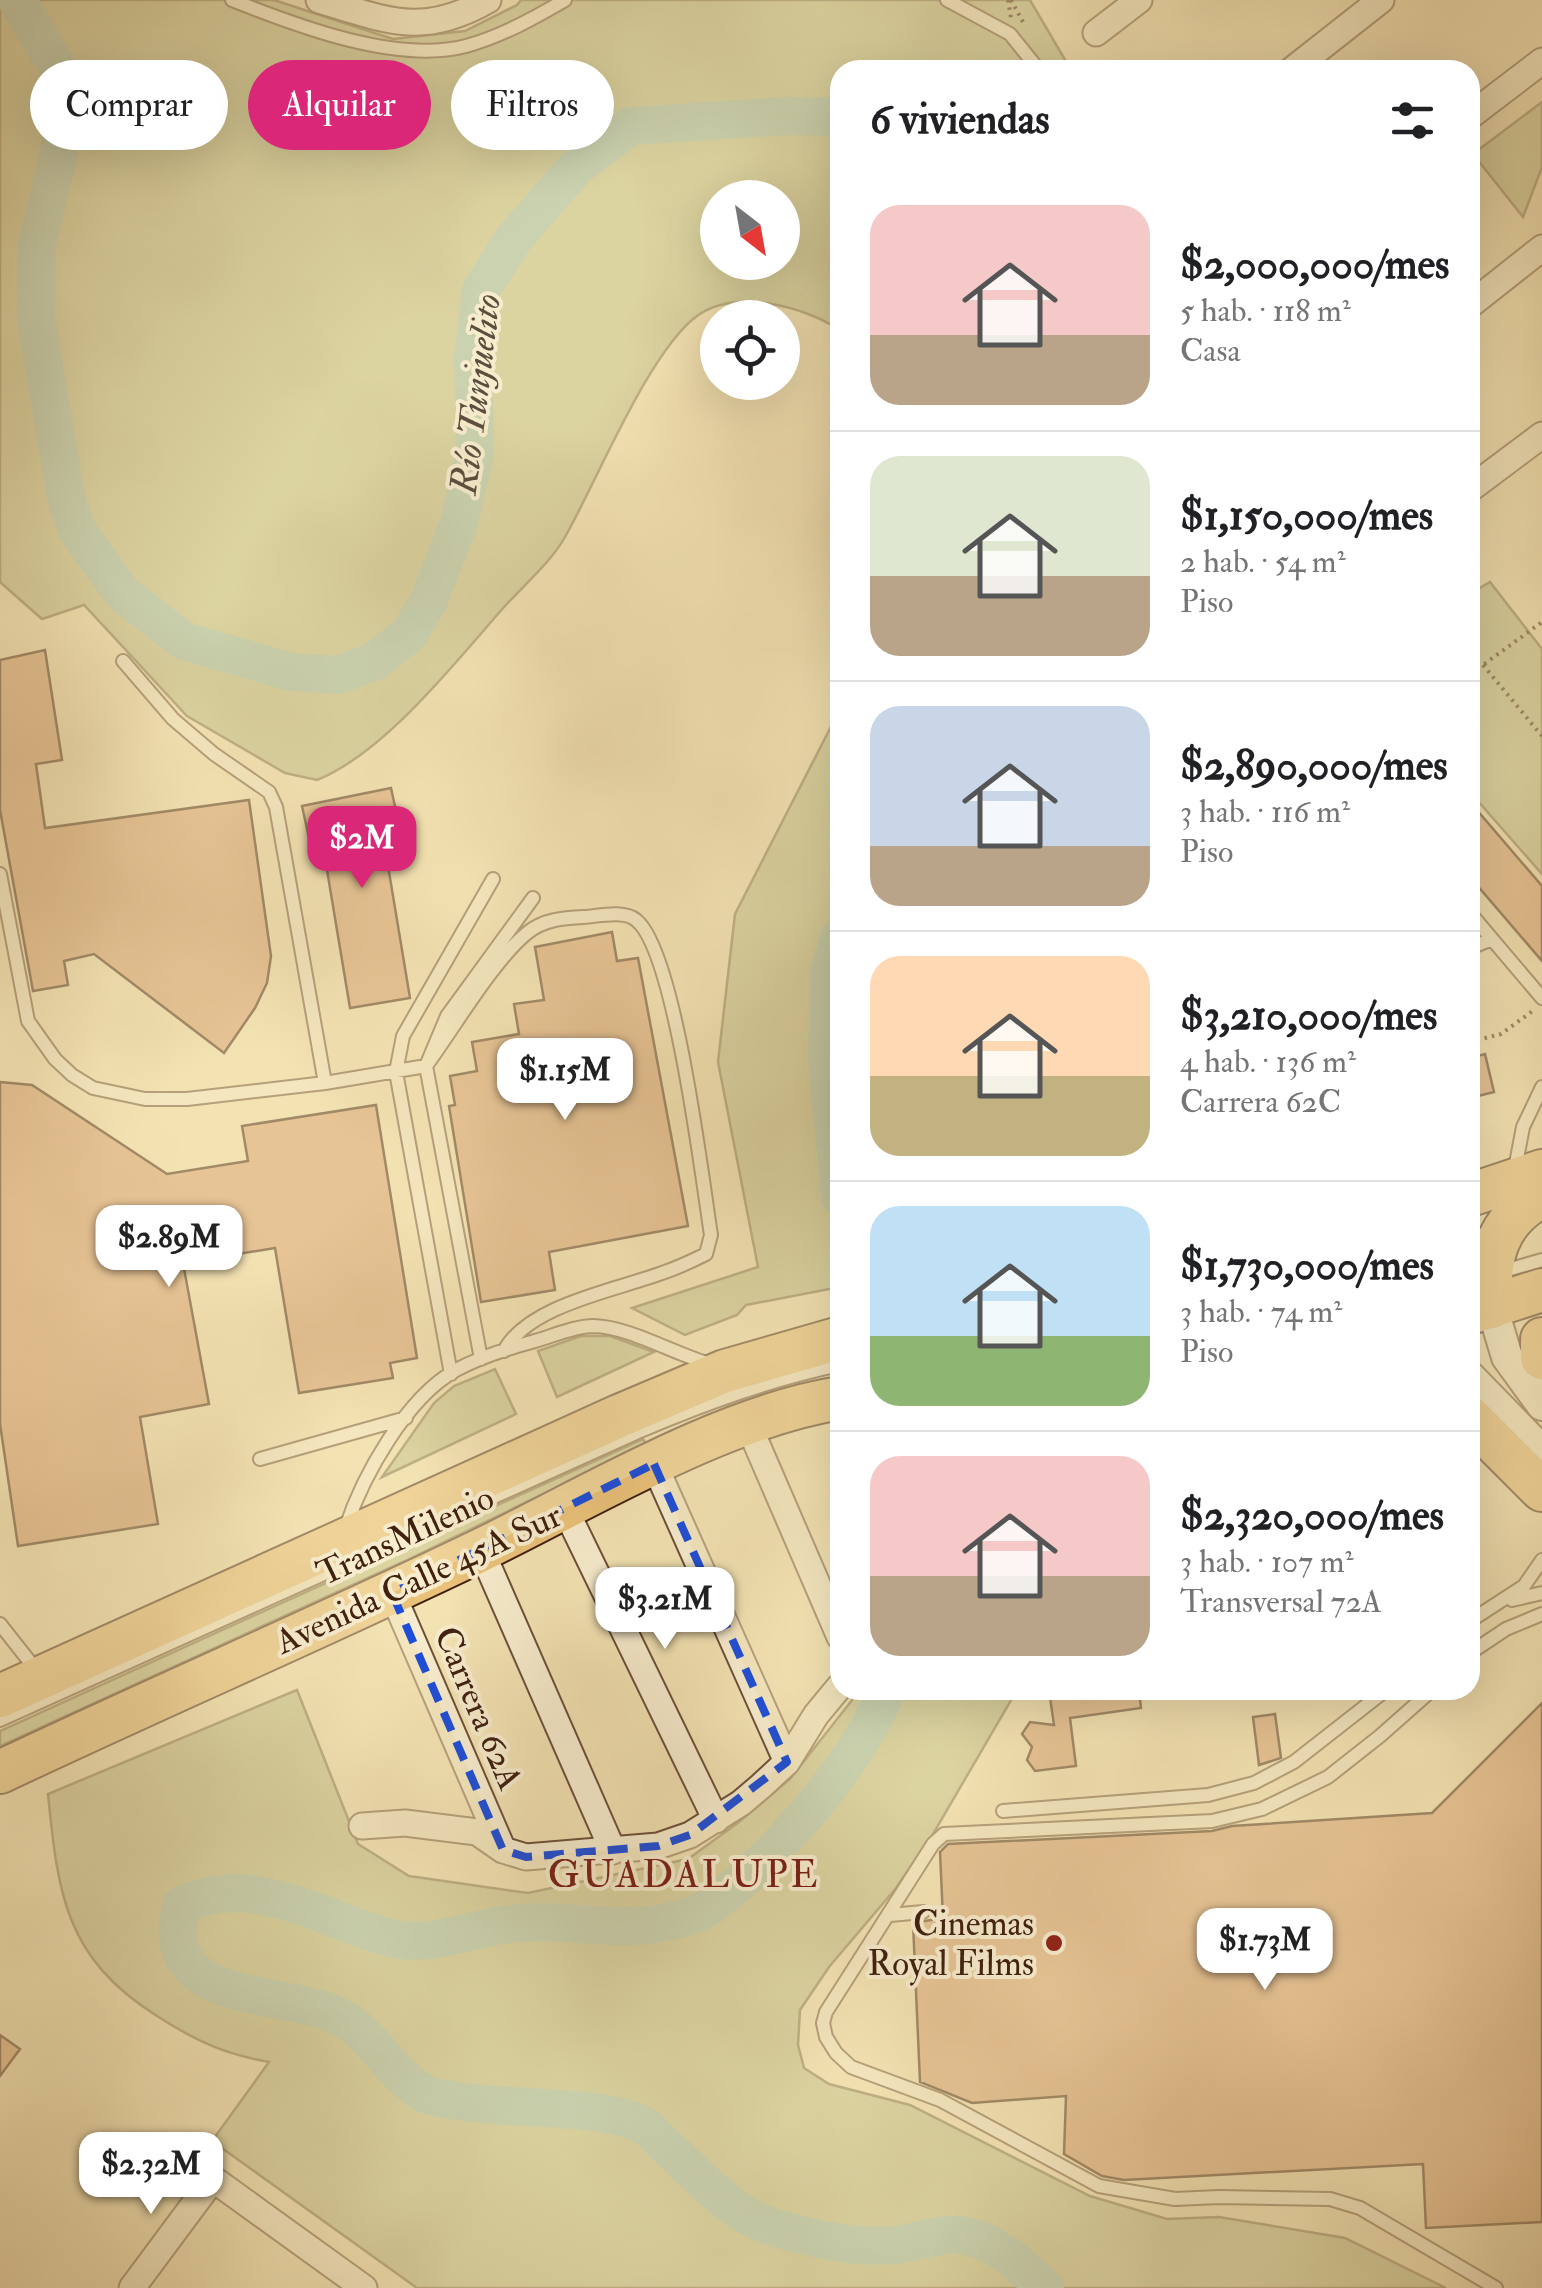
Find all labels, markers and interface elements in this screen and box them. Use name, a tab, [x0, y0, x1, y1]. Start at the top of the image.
chip: Comprar	[30, 60, 228, 150]
chip: Alquilar	[248, 60, 431, 150]
chip: Filtros	[451, 60, 614, 150]
icon: filters	[1385, 93, 1440, 148]
text: 6 viviendas	[870, 94, 1050, 146]
north arrow	[700, 180, 800, 280]
map controls	[700, 180, 800, 400]
text: $2,000,000/mes	[1180, 239, 1450, 291]
icon: home	[950, 245, 1070, 365]
water label: Río Tunjuelito	[440, 291, 512, 498]
text: 5 hab. · 118 m²	[1180, 291, 1351, 331]
button: locate	[700, 300, 800, 400]
text: Casa	[1180, 331, 1241, 371]
text: $1,150,000/mes	[1180, 490, 1433, 542]
icon: home	[950, 496, 1070, 616]
text: 2 hab. · 54 m²	[1180, 542, 1346, 582]
text: Piso	[1180, 582, 1233, 622]
text: $2,890,000/mes	[1180, 740, 1448, 792]
icon: home	[950, 746, 1070, 866]
text: 3 hab. · 116 m²	[1180, 792, 1350, 832]
pin: $2M	[314, 806, 410, 891]
text: $2M	[329, 818, 395, 858]
text: Piso	[1180, 832, 1233, 872]
text: $3,210,000/mes	[1180, 990, 1437, 1042]
icon: home	[950, 996, 1070, 1116]
pin: $1.15M	[484, 1038, 646, 1123]
text: 4 hab. · 136 m²	[1180, 1042, 1356, 1082]
text: $1.15M	[519, 1050, 611, 1090]
text: Carrera 62C	[1180, 1082, 1341, 1122]
pin: $2.89M	[88, 1205, 250, 1290]
text: $2.89M	[118, 1217, 220, 1257]
text: $1,730,000/mes	[1180, 1240, 1434, 1292]
icon: home	[950, 1246, 1070, 1366]
text: 3 hab. · 74 m²	[1180, 1292, 1342, 1332]
text: Piso	[1180, 1332, 1233, 1372]
street label: TransMilenio	[310, 1476, 501, 1596]
text: $2,320,000/mes	[1180, 1490, 1444, 1542]
street label: Avenida Calle 45A Sur	[267, 1493, 569, 1665]
icon: home	[950, 1496, 1070, 1616]
text: 3 hab. · 107 m²	[1180, 1542, 1354, 1582]
pin: $3.21M	[584, 1567, 746, 1652]
text: $3.21M	[617, 1579, 713, 1619]
text: Transversal 72A	[1180, 1582, 1382, 1622]
street label: Carrera 62A	[424, 1620, 532, 1797]
district label: GUADALUPE	[548, 1851, 820, 1899]
place label: Cinemas Royal Films	[867, 1902, 1034, 1986]
pin: $1.73M	[1184, 1908, 1346, 1993]
text: $1.73M	[1219, 1920, 1311, 1960]
marker: Cinemas Royal Films	[1043, 1932, 1065, 1954]
pin: $2.32M	[70, 2132, 232, 2217]
text: $2.32M	[101, 2144, 201, 2184]

